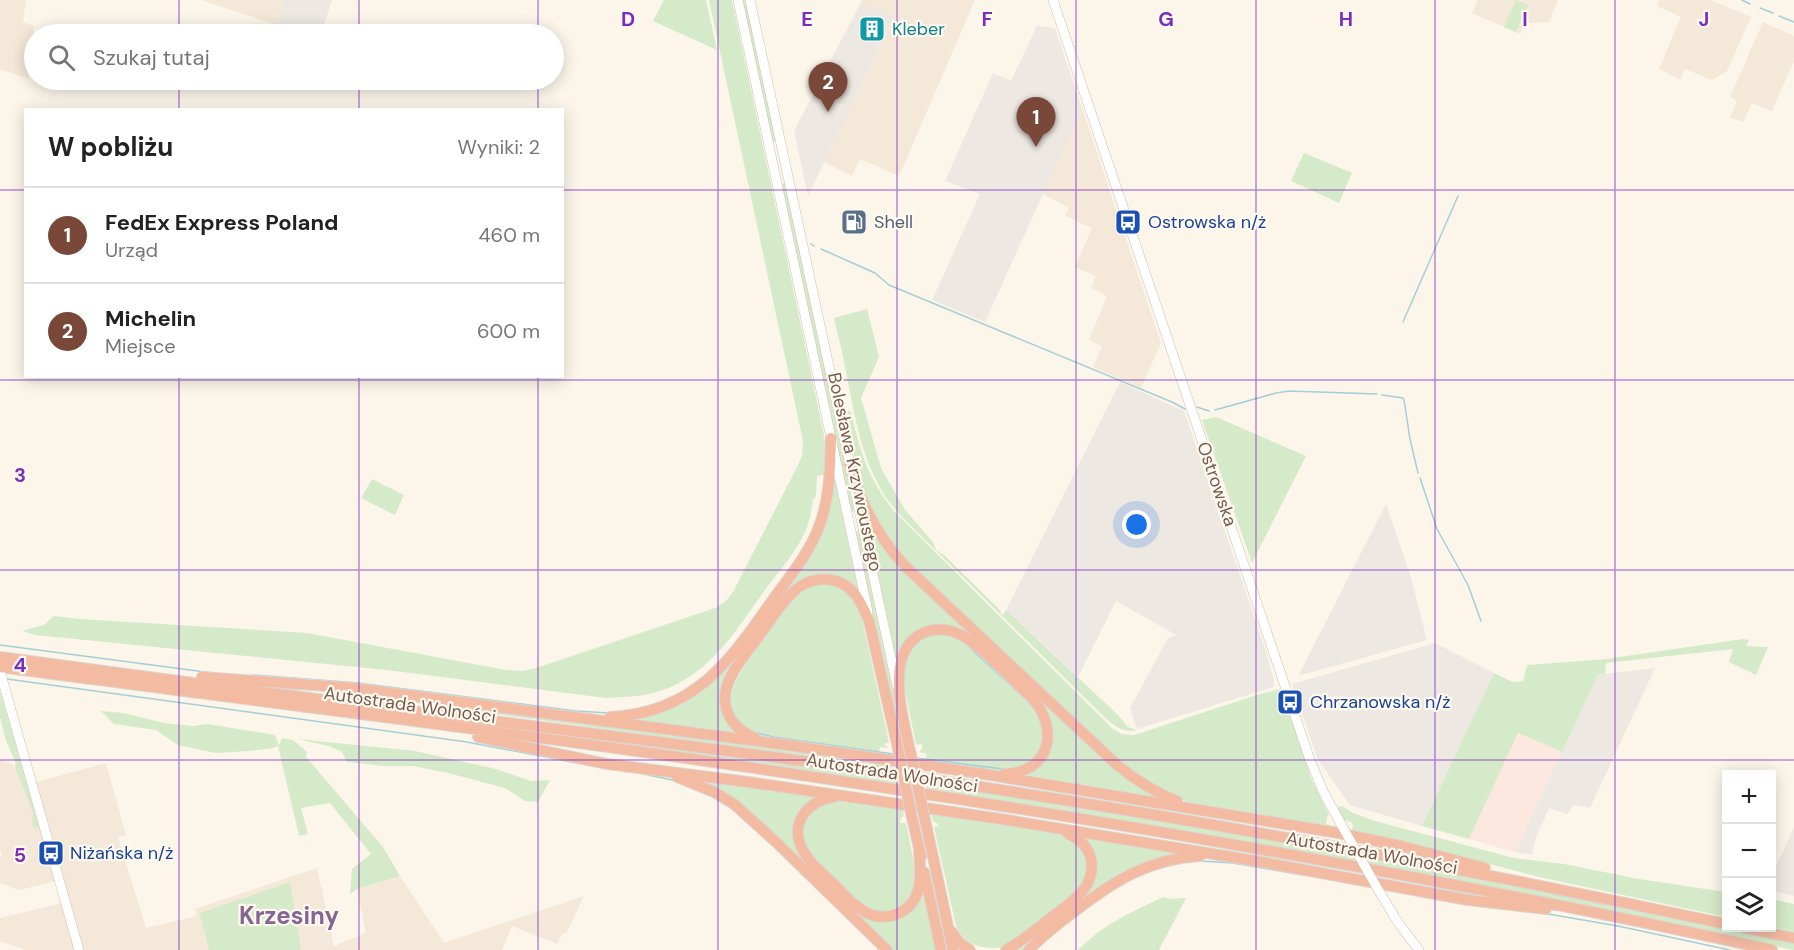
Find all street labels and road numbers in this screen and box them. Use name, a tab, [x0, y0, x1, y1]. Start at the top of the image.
street label: Bolesława Krzywoustego	[822, 370, 888, 574]
street label: Ostrowska	[1191, 439, 1243, 529]
street label: Autostrada Wolności	[322, 681, 498, 729]
street label: Autostrada Wolności	[804, 748, 980, 798]
street label: Autostrada Wolności	[1285, 826, 1459, 880]

